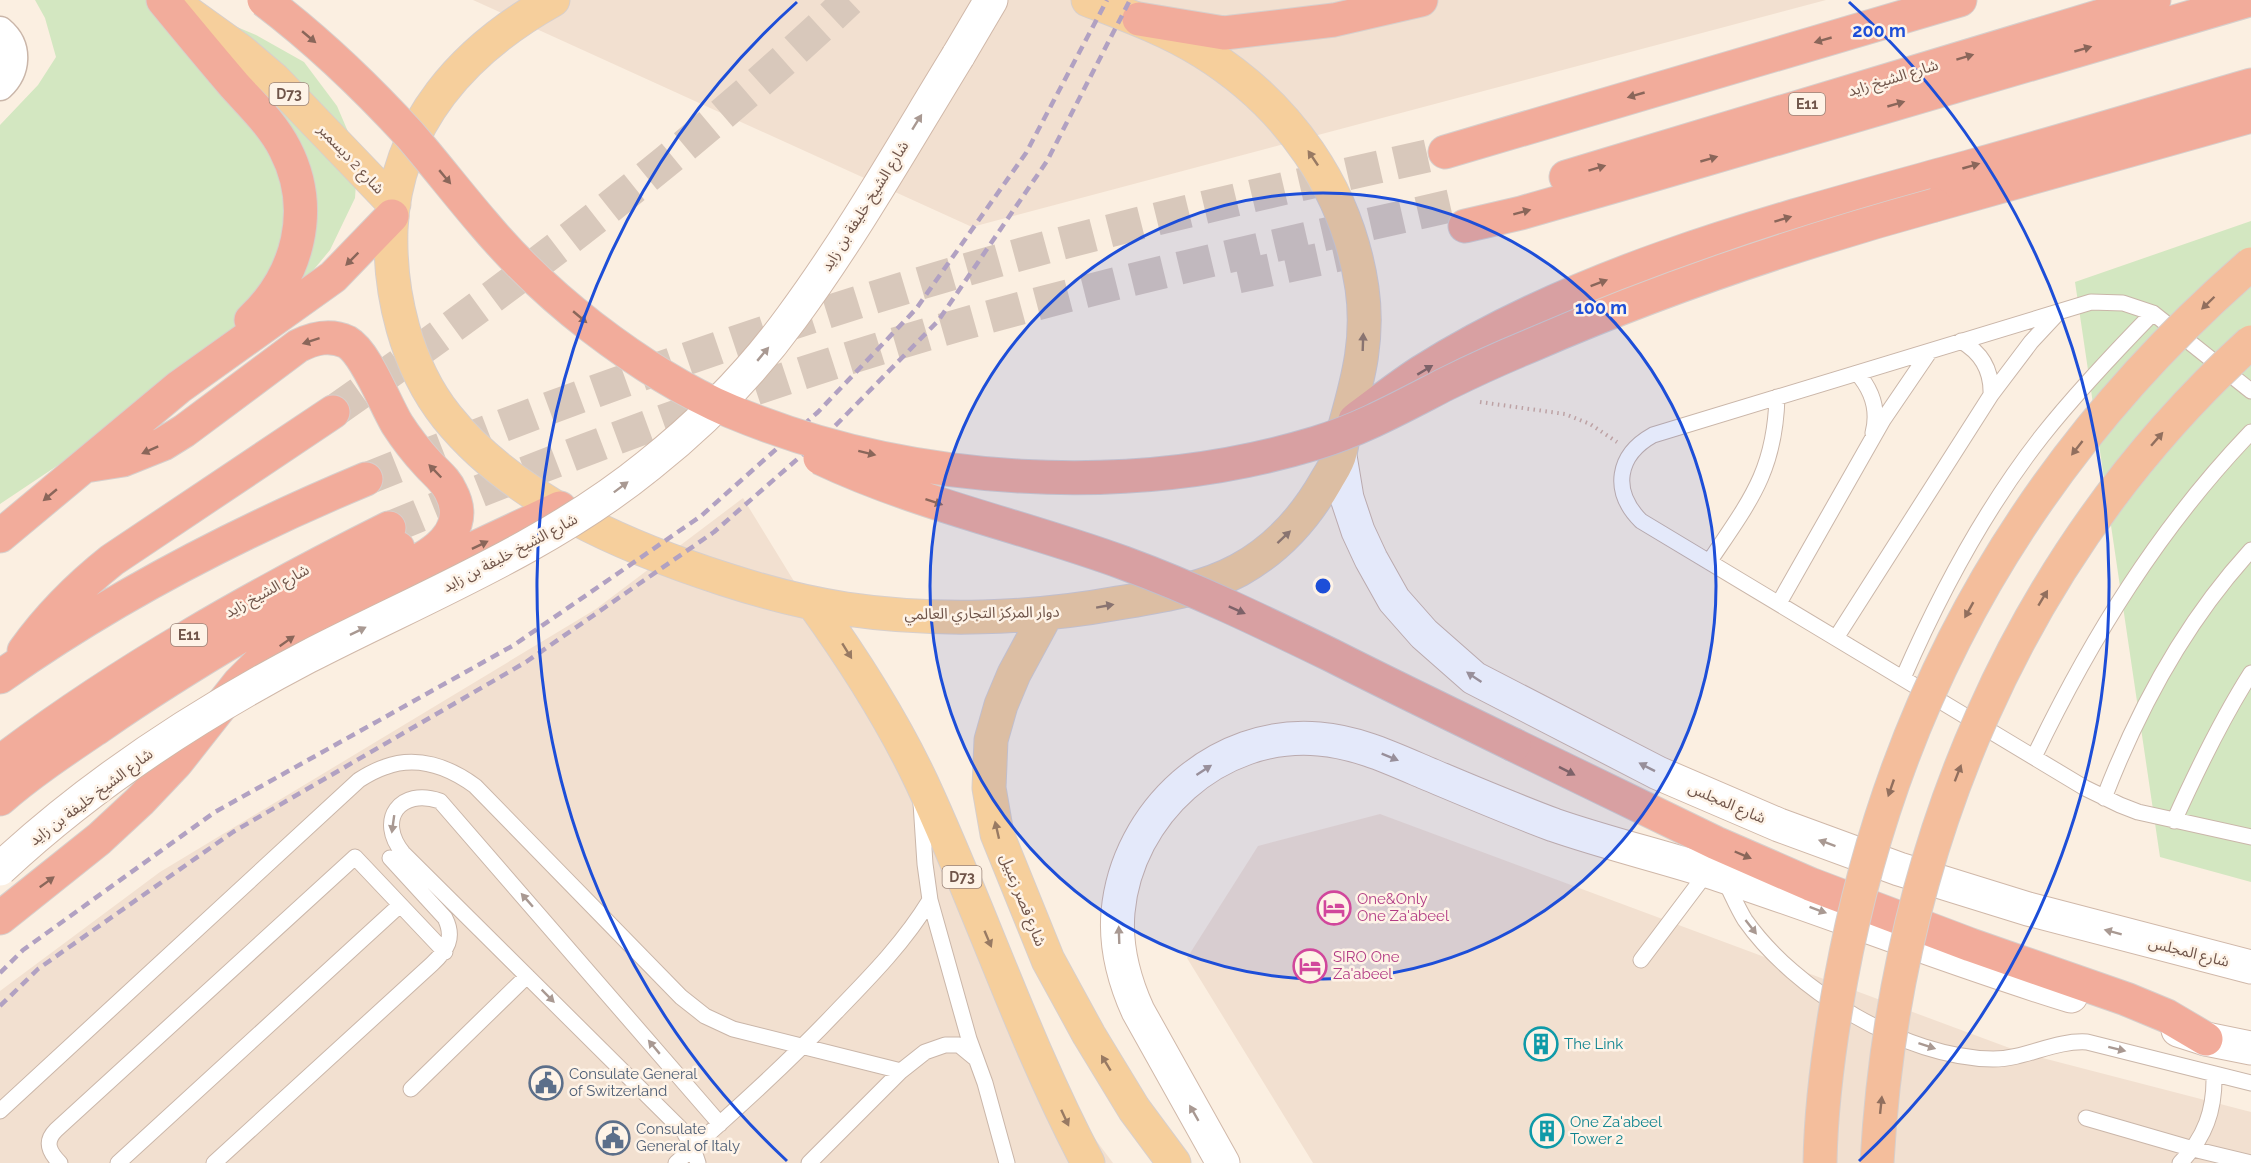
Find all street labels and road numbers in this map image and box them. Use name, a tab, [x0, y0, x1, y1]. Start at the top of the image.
street label: شارع الشيخ زايد	[1846, 56, 1941, 103]
road number: D73	[270, 83, 308, 105]
road number: E11	[1789, 93, 1825, 115]
street label: شارع 2 ديسمبر	[311, 120, 388, 200]
street label: شارع الشيخ خليفة بن زايد	[818, 137, 915, 276]
street label: شارع الشيخ خليفة بن زايد	[440, 510, 582, 599]
street label: شارع الشيخ زايد	[222, 560, 314, 624]
street label: دوار المركز التجاري العالمي	[904, 603, 1060, 626]
road number: E11	[171, 624, 207, 646]
street label: شارع الشيخ خليفة بن زايد	[26, 745, 158, 852]
street label: شارع المجلس	[1684, 779, 1769, 830]
street label: شارع قصر زعبيل	[993, 851, 1050, 950]
road number: D73	[942, 866, 982, 888]
street label: شارع المجلس	[2146, 933, 2231, 974]

